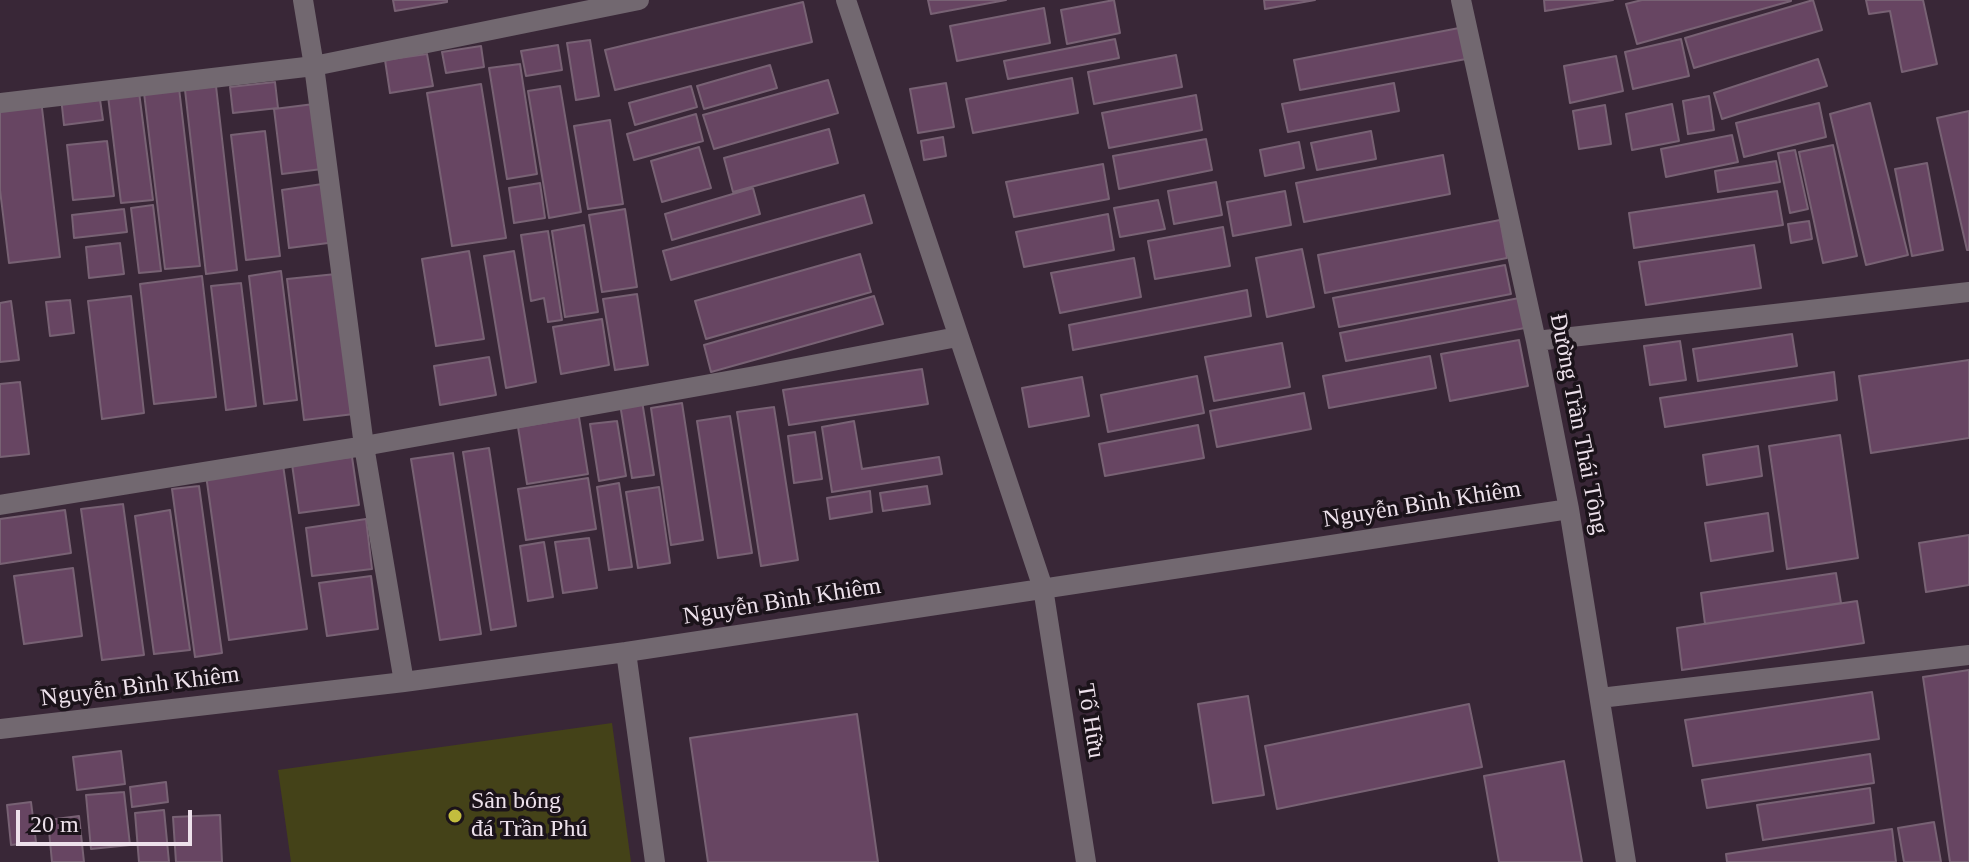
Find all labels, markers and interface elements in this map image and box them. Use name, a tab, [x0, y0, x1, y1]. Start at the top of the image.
street label: Đường Trần Thái Tông	[1542, 311, 1614, 537]
street label: Nguyễn Bình Khiêm	[1321, 475, 1523, 535]
street label: Nguyễn Bình Khiêm	[681, 572, 883, 632]
street label: Nguyễn Bình Khiêm	[39, 661, 241, 713]
street label: Tố Hữu	[1070, 682, 1110, 760]
place label: Sân bóng đá Trần Phú	[471, 788, 587, 844]
scale bar	[20, 794, 196, 844]
marker: Sân bóng đá Trần Phú	[446, 807, 464, 825]
text: 20 m	[30, 811, 79, 837]

